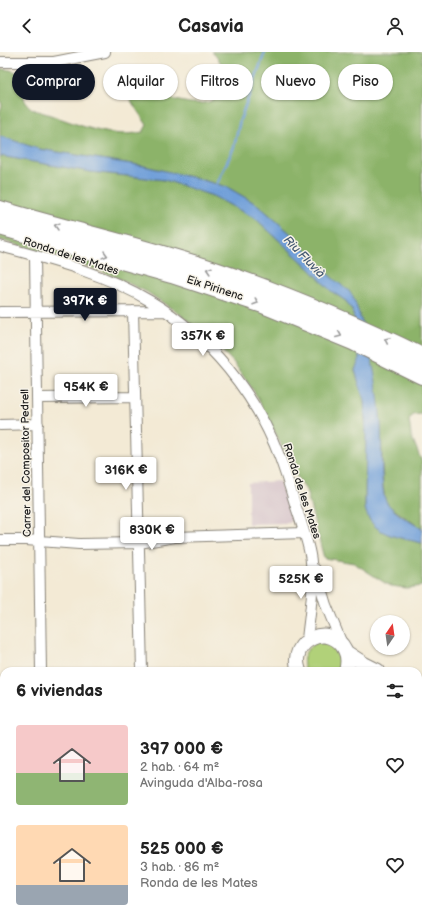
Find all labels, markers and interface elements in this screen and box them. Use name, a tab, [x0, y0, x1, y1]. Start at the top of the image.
icon: back	[16, 15, 38, 37]
icon: person	[384, 15, 406, 37]
text: Casavia	[178, 16, 244, 37]
chip: Comprar	[12, 64, 95, 100]
chip: Alquilar	[103, 64, 178, 100]
chip: Filtros	[186, 64, 253, 100]
chip: Nuevo	[261, 64, 330, 100]
chip: Piso	[338, 64, 393, 100]
one-way arrow	[54, 222, 61, 231]
water label: Riu Fluvià	[280, 233, 328, 281]
street label: Ronda de les Mates	[22, 234, 121, 278]
one-way arrow	[101, 250, 108, 259]
one-way arrow	[206, 266, 213, 274]
street label: Eix Pirinenc	[185, 273, 245, 303]
pin: 397K €	[52, 288, 118, 322]
text: 397K €	[63, 293, 107, 309]
one-way arrow	[252, 297, 259, 306]
pin: 357K €	[170, 323, 236, 357]
text: 357K €	[181, 328, 225, 344]
one-way arrow	[336, 330, 343, 338]
one-way arrow	[383, 337, 391, 345]
pin: 954K €	[53, 374, 119, 408]
text: 954K €	[64, 379, 108, 395]
street label: Carrer del Compositor Pedrell	[18, 389, 34, 537]
street label: Ronda de les Mates	[280, 442, 324, 541]
pin: 316K €	[93, 457, 159, 491]
text: 316K €	[104, 462, 148, 478]
pin: 830K €	[119, 517, 185, 551]
text: 830K €	[129, 522, 175, 538]
pin: 525K €	[268, 566, 334, 600]
text: 525K €	[279, 571, 323, 587]
north arrow	[370, 615, 410, 655]
map controls	[370, 615, 410, 655]
icon: filters	[384, 680, 406, 702]
text: 6 viviendas	[16, 681, 103, 701]
text: 397 000 €	[140, 739, 223, 759]
icon: home	[48, 741, 96, 789]
icon: heart	[384, 754, 406, 776]
text: 2 hab. · 64 m²	[140, 759, 219, 775]
text: Avinguda d'Alba-rosa	[140, 775, 263, 791]
text: 525 000 €	[140, 839, 224, 859]
icon: home	[48, 841, 96, 889]
icon: heart	[384, 854, 406, 876]
text: 3 hab. · 86 m²	[140, 859, 219, 875]
text: Ronda de les Mates	[140, 875, 258, 891]

